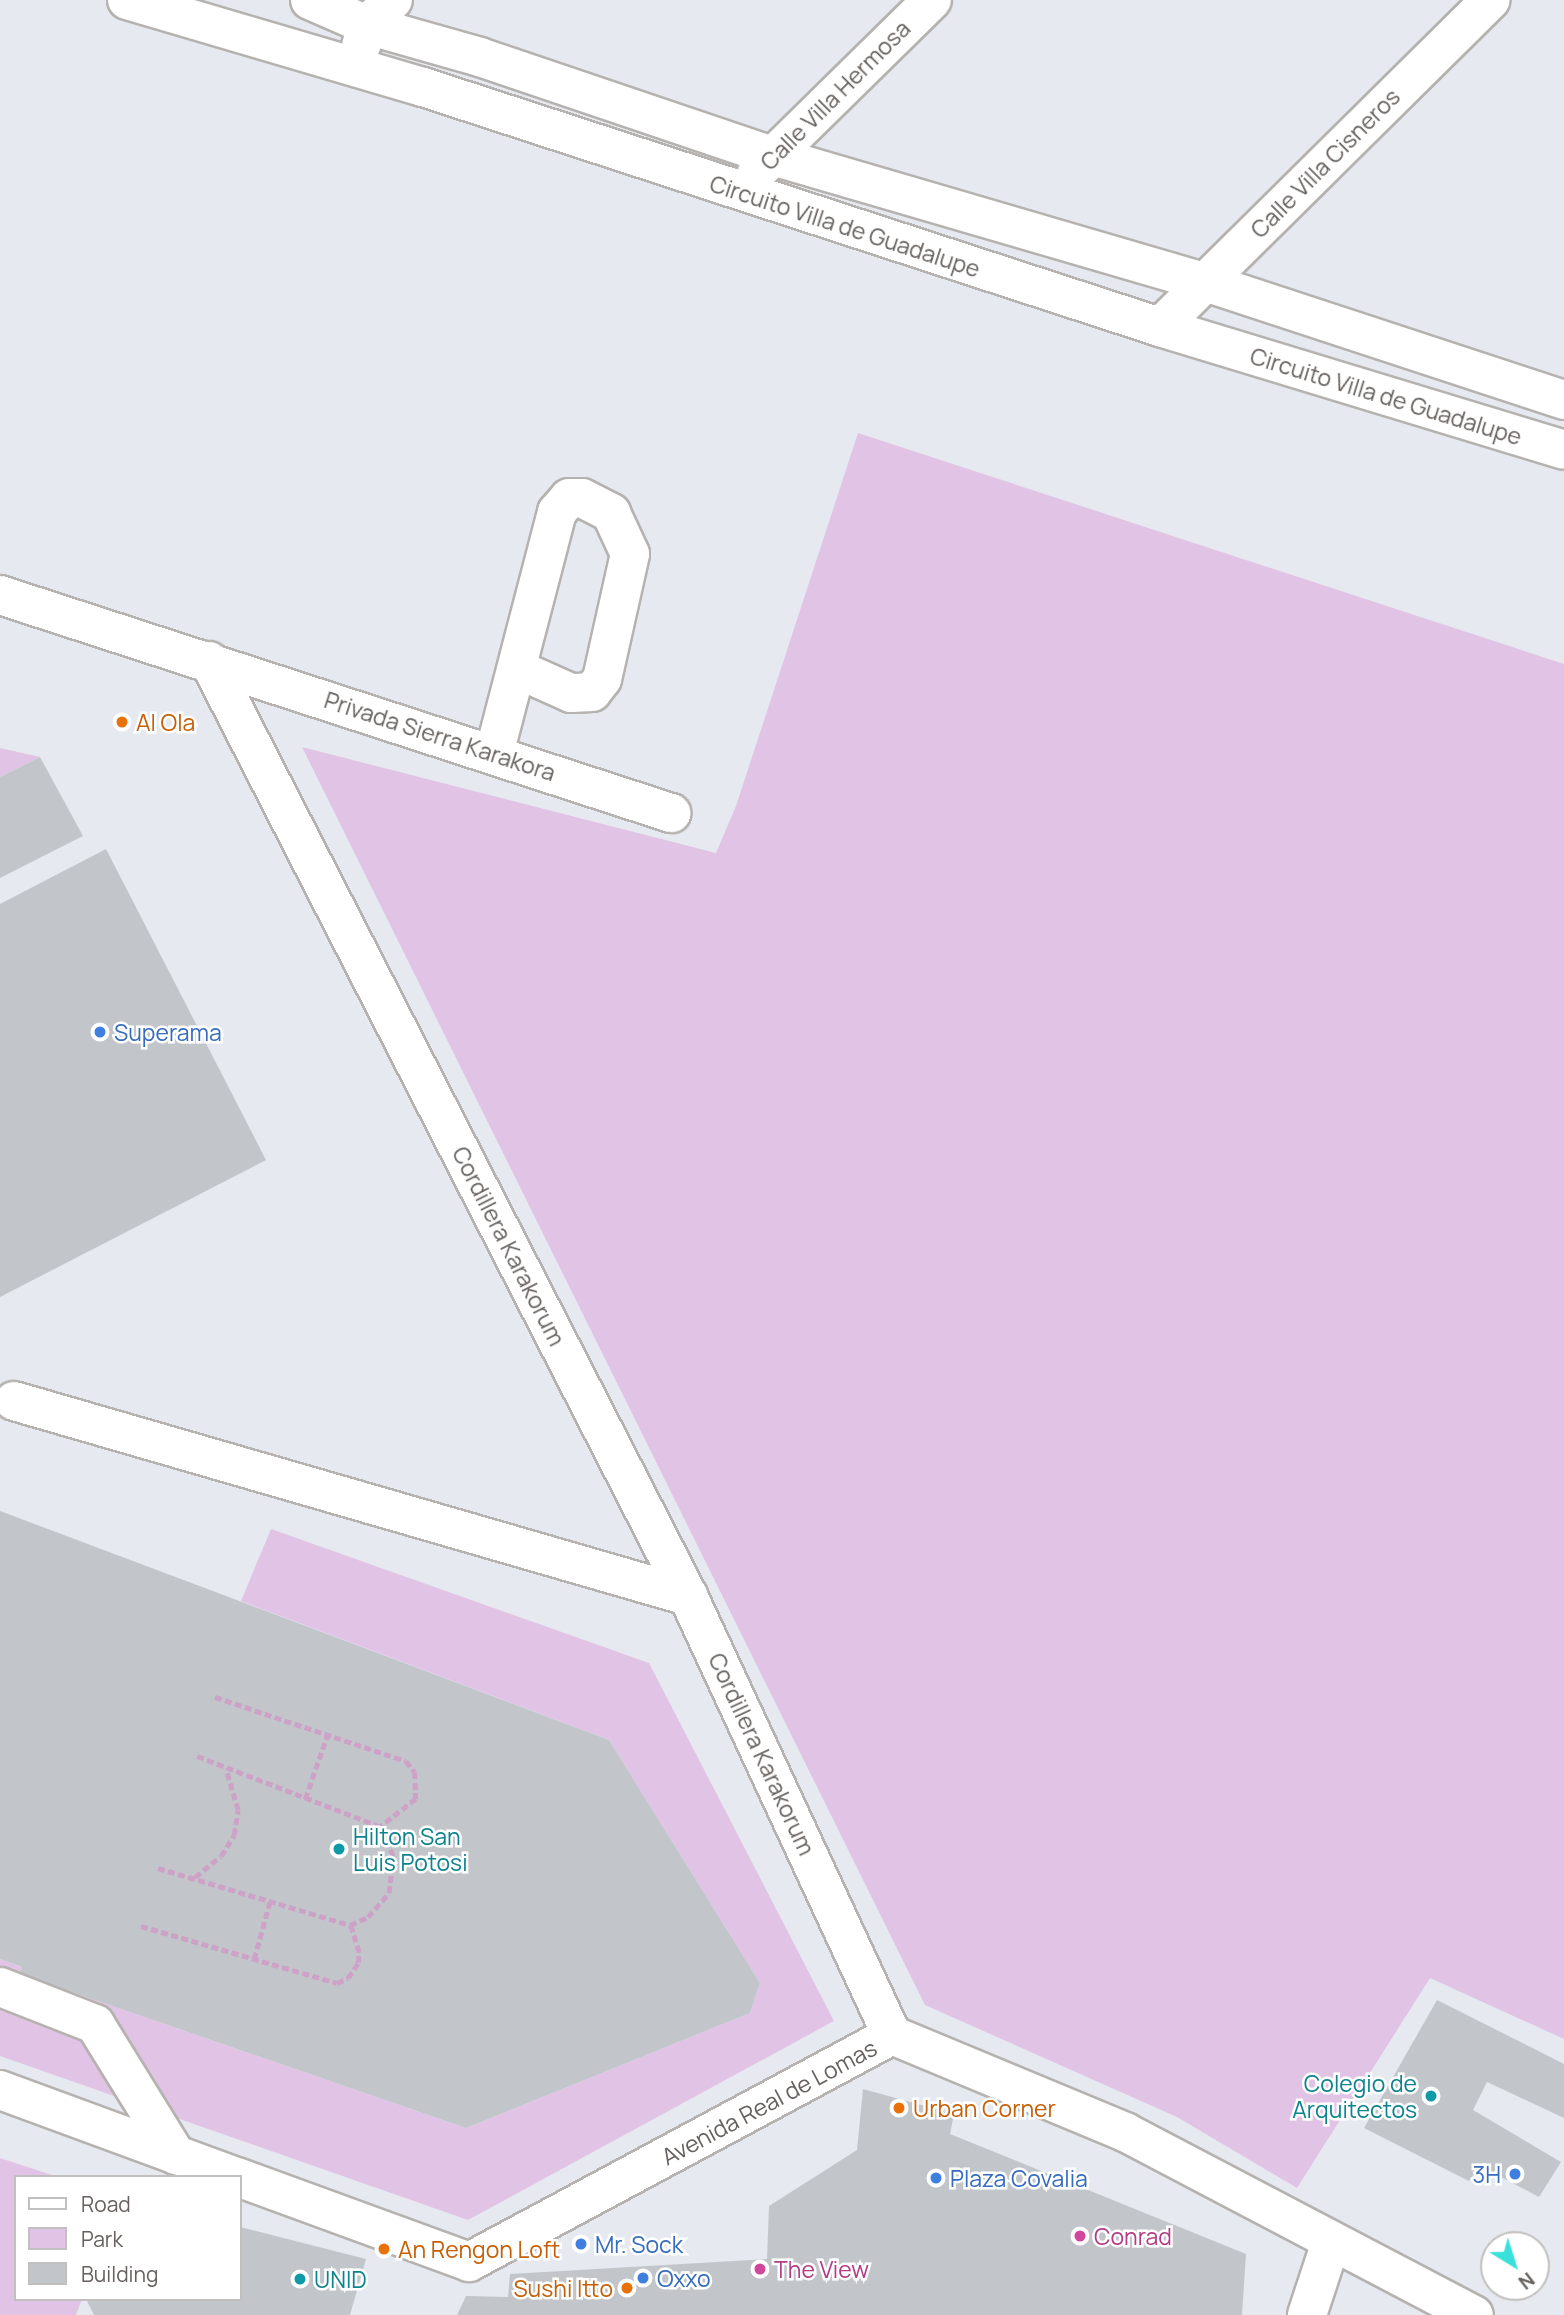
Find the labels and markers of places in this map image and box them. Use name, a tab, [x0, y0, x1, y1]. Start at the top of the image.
place label: Al Ola	[136, 708, 195, 736]
marker: Al Ola	[114, 714, 130, 730]
place label: Superama	[114, 1018, 222, 1046]
marker: Superama	[92, 1024, 108, 1040]
place label: Hilton San Luis Potosi	[353, 1822, 468, 1876]
marker: Hilton San Luis Potosi	[331, 1841, 347, 1857]
place label: Colegio de Arquitectos	[1292, 2069, 1417, 2123]
marker: Colegio de Arquitectos	[1423, 2088, 1439, 2104]
place label: Urban Corner	[913, 2094, 1056, 2122]
marker: Urban Corner	[891, 2100, 907, 2116]
place label: 3H	[1473, 2160, 1501, 2188]
place label: Plaza Covalia	[950, 2164, 1088, 2192]
marker: 3H	[1507, 2166, 1523, 2182]
marker: Plaza Covalia	[928, 2170, 944, 2186]
place label: Conrad	[1094, 2222, 1172, 2250]
marker: Conrad	[1072, 2228, 1088, 2244]
place label: Mr. Sock	[595, 2230, 683, 2258]
place label: An Rengon Loft	[398, 2235, 560, 2263]
marker: Mr. Sock	[573, 2236, 589, 2252]
marker: An Rengon Loft	[376, 2241, 392, 2257]
place label: The View	[774, 2255, 869, 2283]
marker: The View	[752, 2261, 768, 2277]
place label: Oxxo	[657, 2264, 711, 2292]
place label: UNID	[314, 2265, 367, 2293]
marker: Oxxo	[635, 2270, 651, 2286]
marker: UNID	[292, 2271, 308, 2287]
place label: Sushi Itto	[513, 2274, 613, 2302]
marker: Sushi Itto	[619, 2280, 635, 2296]

